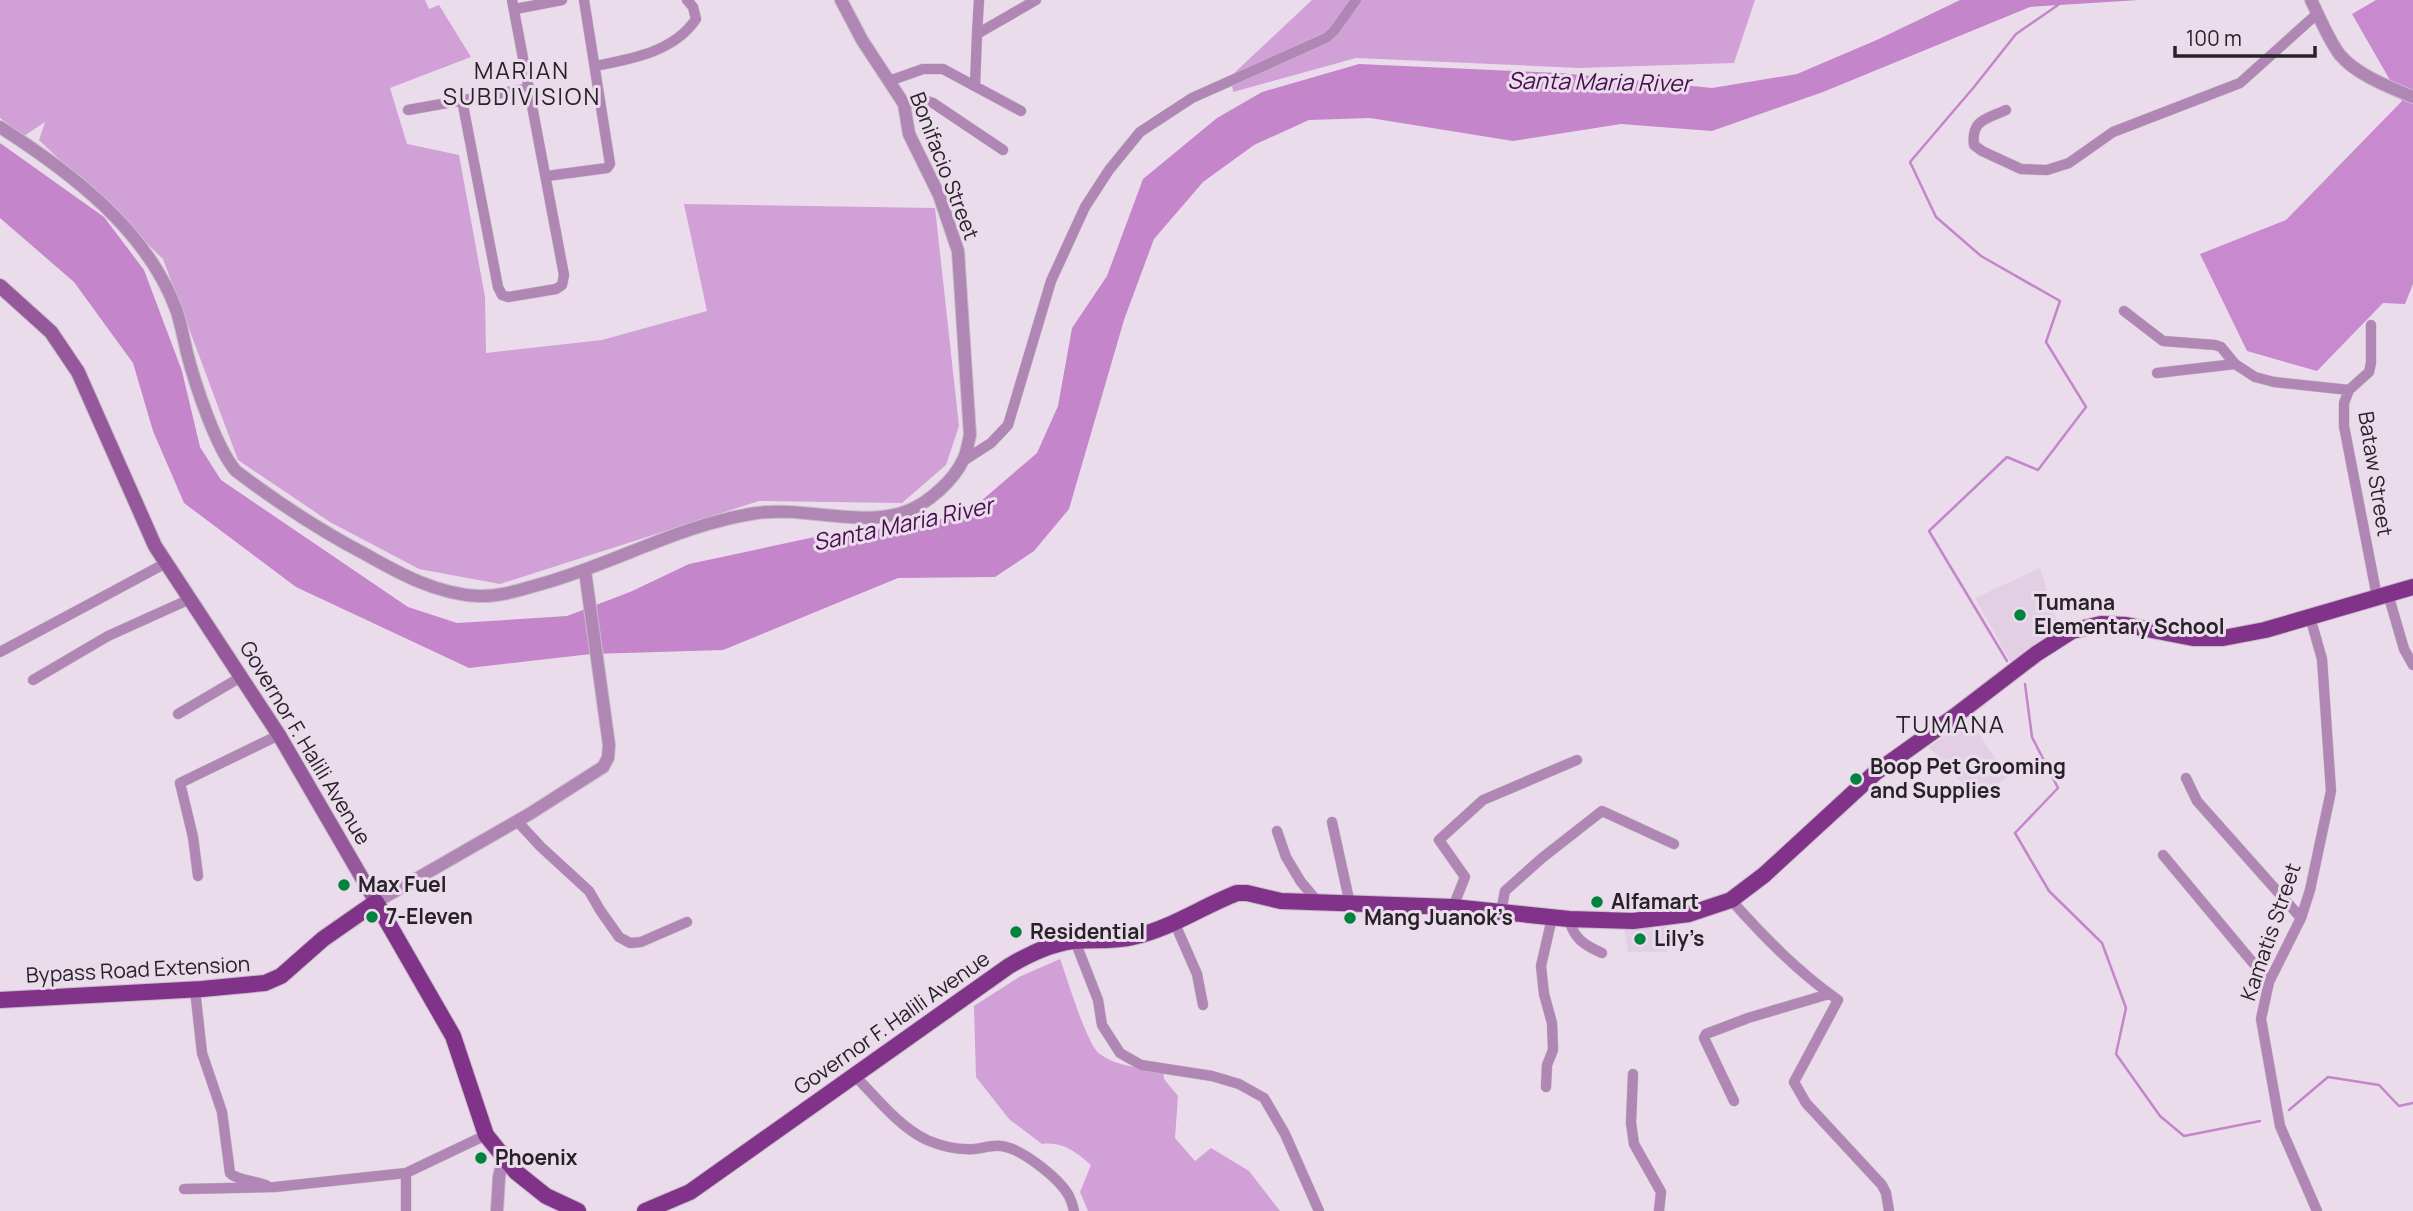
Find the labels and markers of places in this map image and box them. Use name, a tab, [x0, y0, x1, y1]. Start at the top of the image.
place label: Tumana Elementary School	[2034, 588, 2225, 640]
marker: Tumana Elementary School	[2012, 607, 2028, 623]
place label: Boop Pet Grooming and Supplies	[1870, 752, 2066, 804]
marker: Boop Pet Grooming and Supplies	[1848, 771, 1864, 787]
place label: Max Fuel	[358, 870, 447, 898]
marker: Max Fuel	[336, 877, 352, 893]
place label: Alfamart	[1611, 887, 1699, 915]
marker: Alfamart	[1589, 894, 1605, 910]
place label: 7-Eleven	[386, 902, 473, 930]
place label: Mang Juanok’s	[1364, 903, 1513, 931]
marker: 7-Eleven	[364, 909, 380, 925]
marker: Mang Juanok’s	[1342, 910, 1358, 926]
place label: Residential	[1030, 917, 1145, 945]
marker: Residential	[1008, 924, 1024, 940]
place label: Lily’s	[1654, 924, 1704, 952]
marker: Lily’s	[1632, 931, 1648, 947]
place label: Phoenix	[495, 1143, 578, 1171]
marker: Phoenix	[473, 1150, 489, 1166]

